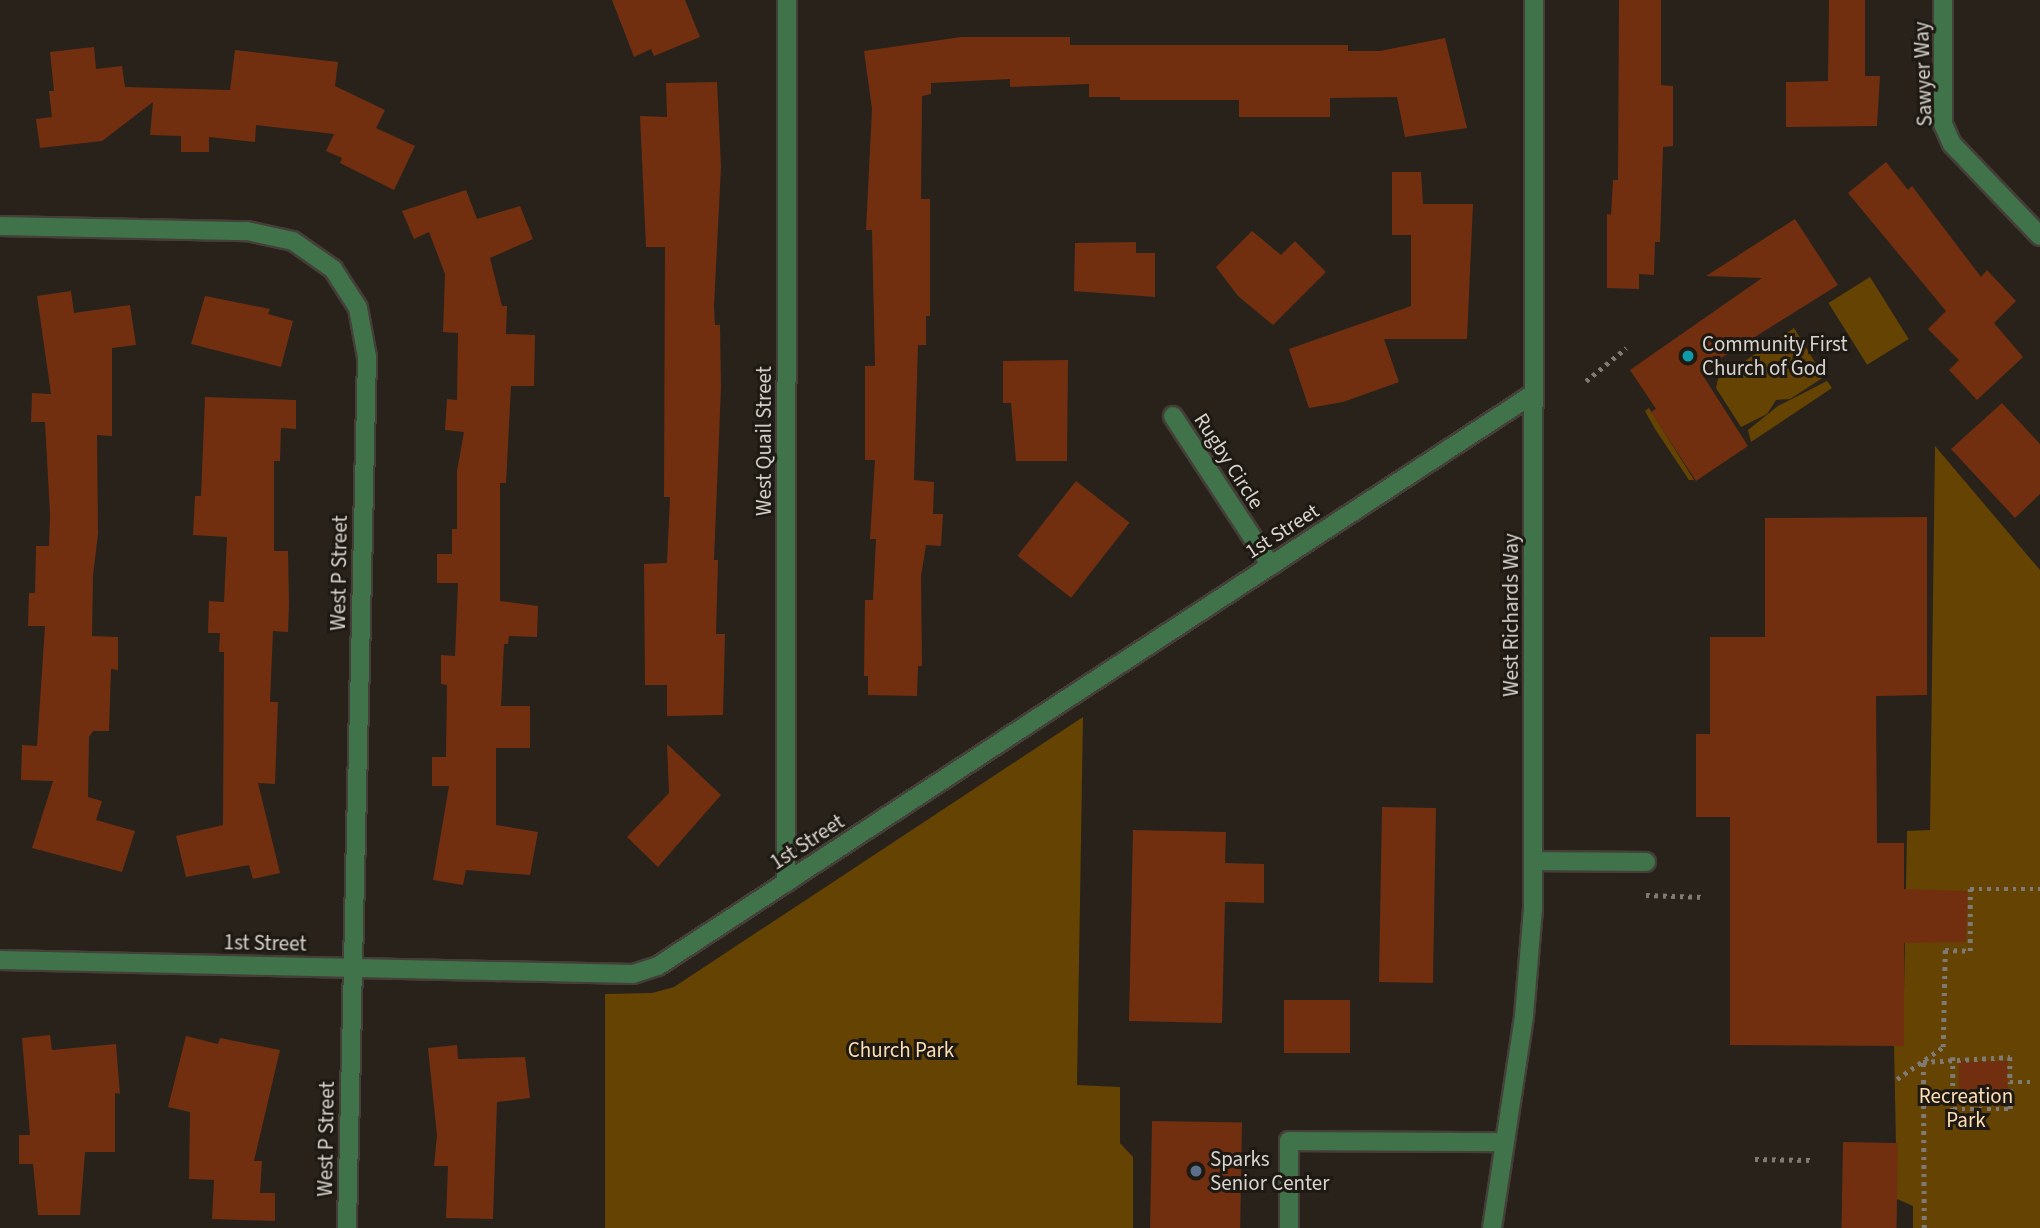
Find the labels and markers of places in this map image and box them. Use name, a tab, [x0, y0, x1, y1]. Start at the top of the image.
place label: Community First Church of God	[1702, 331, 1848, 381]
marker: Community First Church of God	[1680, 348, 1696, 364]
place label: Sparks Senior Center	[1210, 1146, 1330, 1196]
marker: Sparks Senior Center	[1188, 1163, 1204, 1179]

